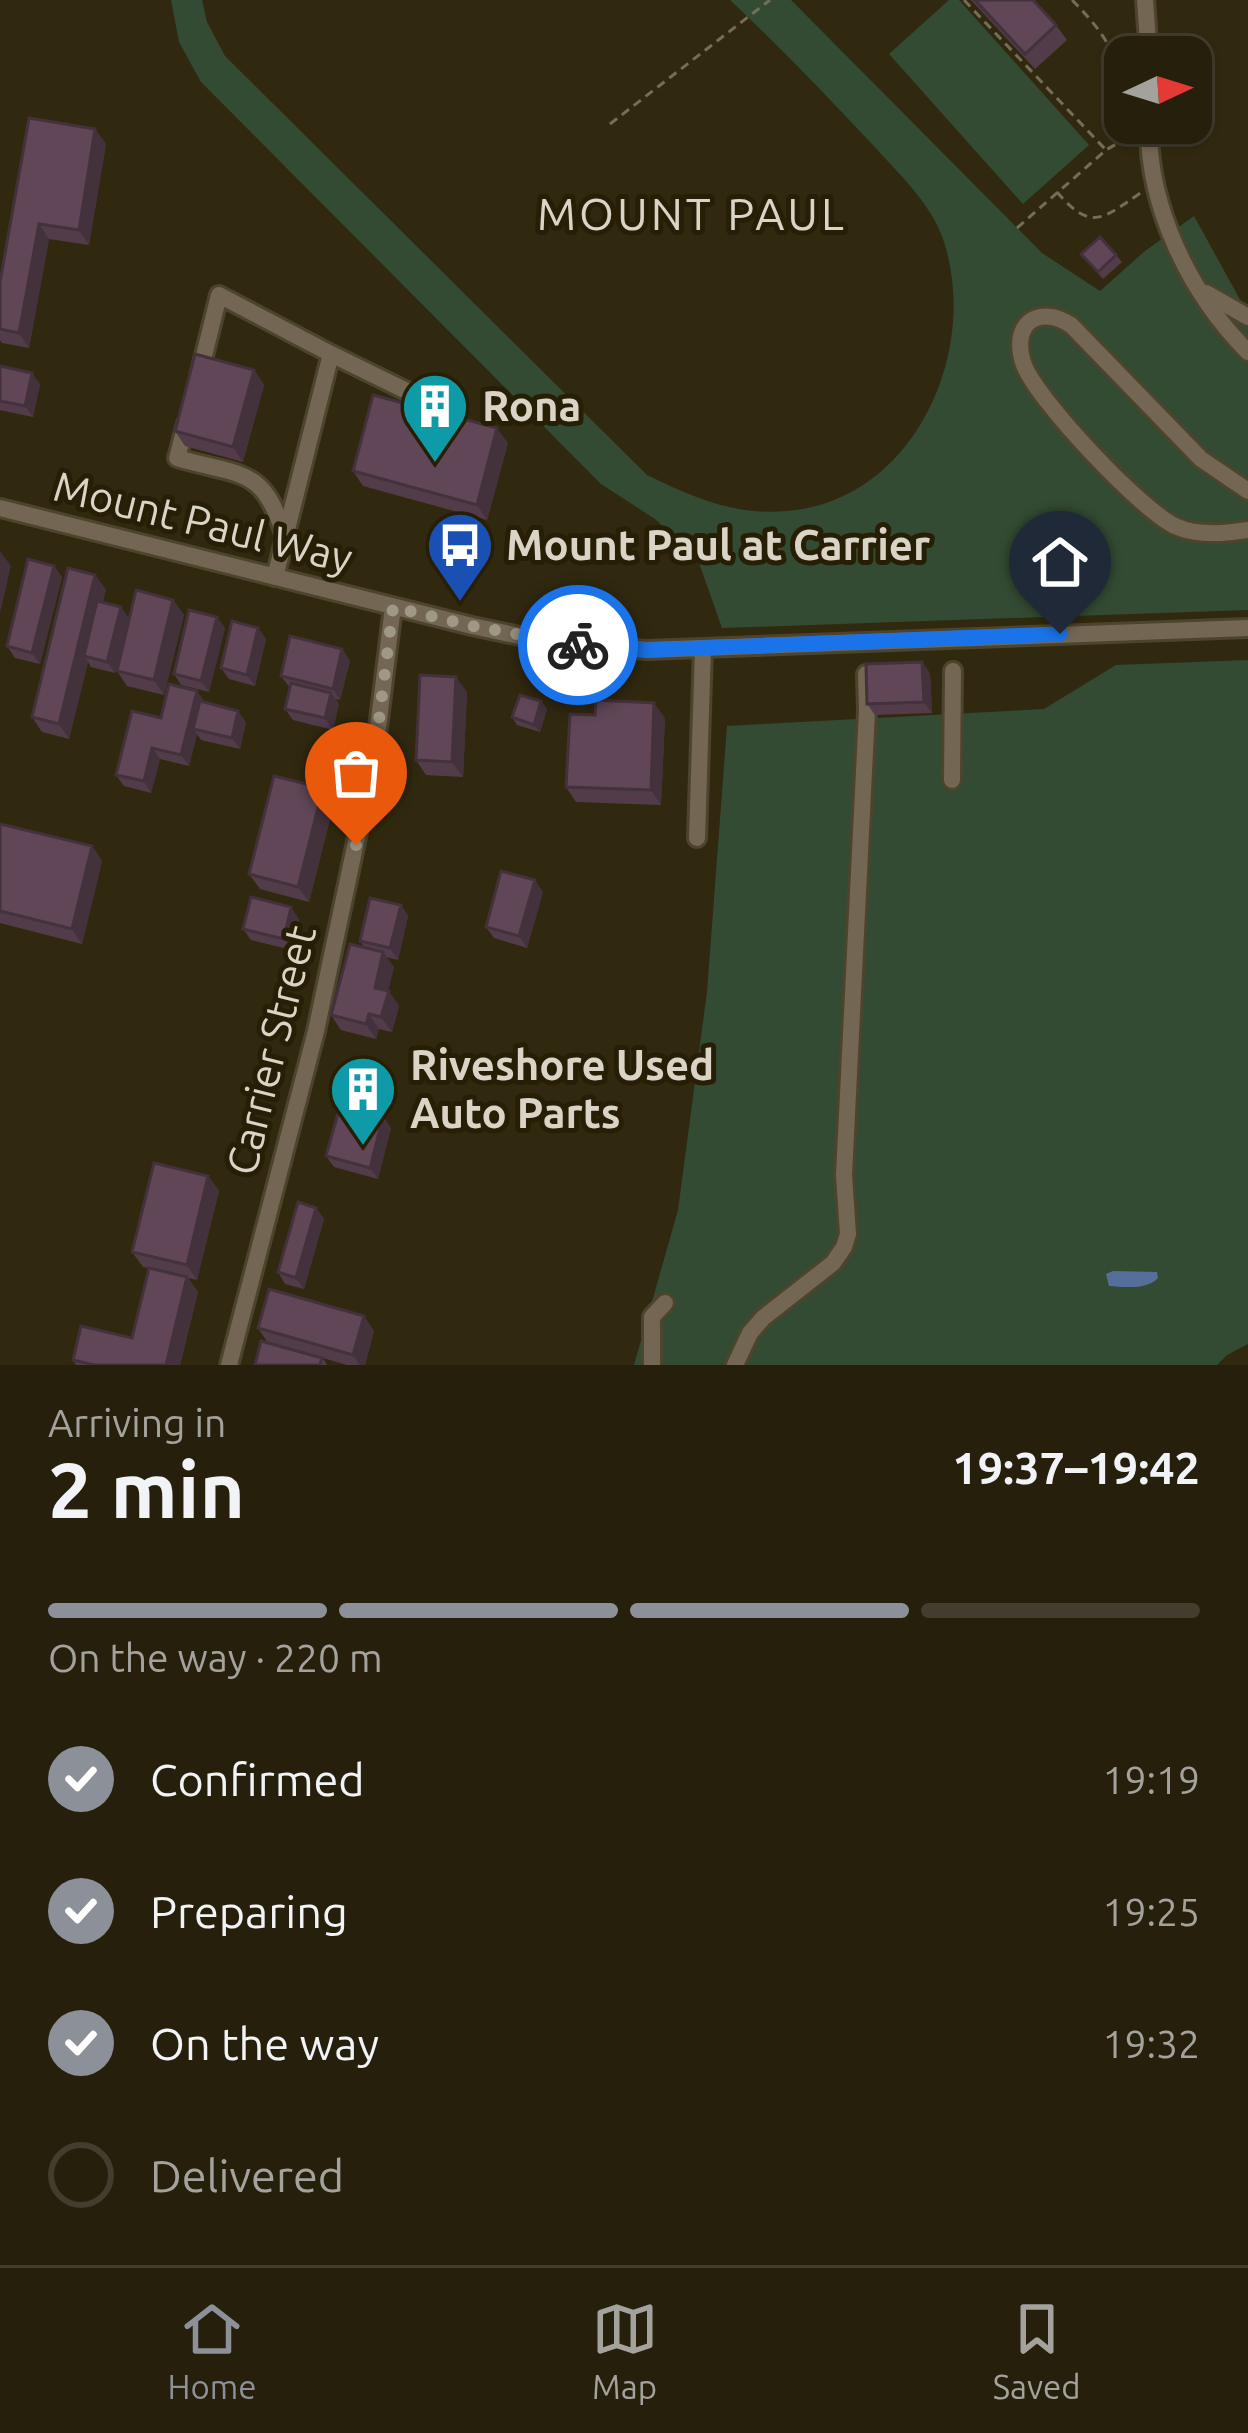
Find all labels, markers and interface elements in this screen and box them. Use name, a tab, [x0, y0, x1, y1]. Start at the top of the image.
north arrow	[1104, 36, 1212, 144]
map controls	[1104, 36, 1212, 144]
district label: MOUNT PAUL	[537, 188, 847, 239]
building icon: Rona	[400, 371, 470, 465]
place label: Rona	[482, 382, 581, 429]
street label: Mount Paul Way	[49, 462, 357, 581]
bus stop icon: Mount Paul at Carrier	[425, 510, 495, 604]
pin	[1009, 511, 1111, 634]
place label: Mount Paul at Carrier	[506, 521, 930, 568]
icon: home	[1027, 529, 1093, 595]
courier	[518, 585, 638, 705]
icon: bike	[545, 612, 611, 678]
pin	[305, 722, 407, 845]
icon: bag	[323, 740, 389, 806]
street label: Carrier Street	[217, 920, 324, 1179]
place label: Riveshore Used Auto Parts	[410, 1041, 714, 1136]
building icon: Riveshore Used Auto Parts	[328, 1054, 398, 1148]
text: Arriving in	[48, 1401, 226, 1444]
text: 19:37–19:42	[952, 1442, 1200, 1493]
text: 2 min	[48, 1445, 245, 1533]
text: On the way · 220 m	[48, 1636, 383, 1679]
icon: check	[48, 1746, 114, 1812]
text: Confirmed	[150, 1754, 365, 1805]
text: 19:19	[1102, 1758, 1200, 1801]
icon: check	[48, 1878, 114, 1944]
text: Preparing	[150, 1886, 348, 1937]
text: 19:25	[1102, 1890, 1200, 1933]
icon: check	[48, 2010, 114, 2076]
text: On the way	[150, 2018, 379, 2069]
text: 19:32	[1102, 2022, 1200, 2065]
text: Delivered	[150, 2150, 344, 2201]
tab: Home	[168, 2296, 257, 2405]
tab: Map	[592, 2296, 658, 2405]
tab: Saved	[993, 2296, 1080, 2405]

